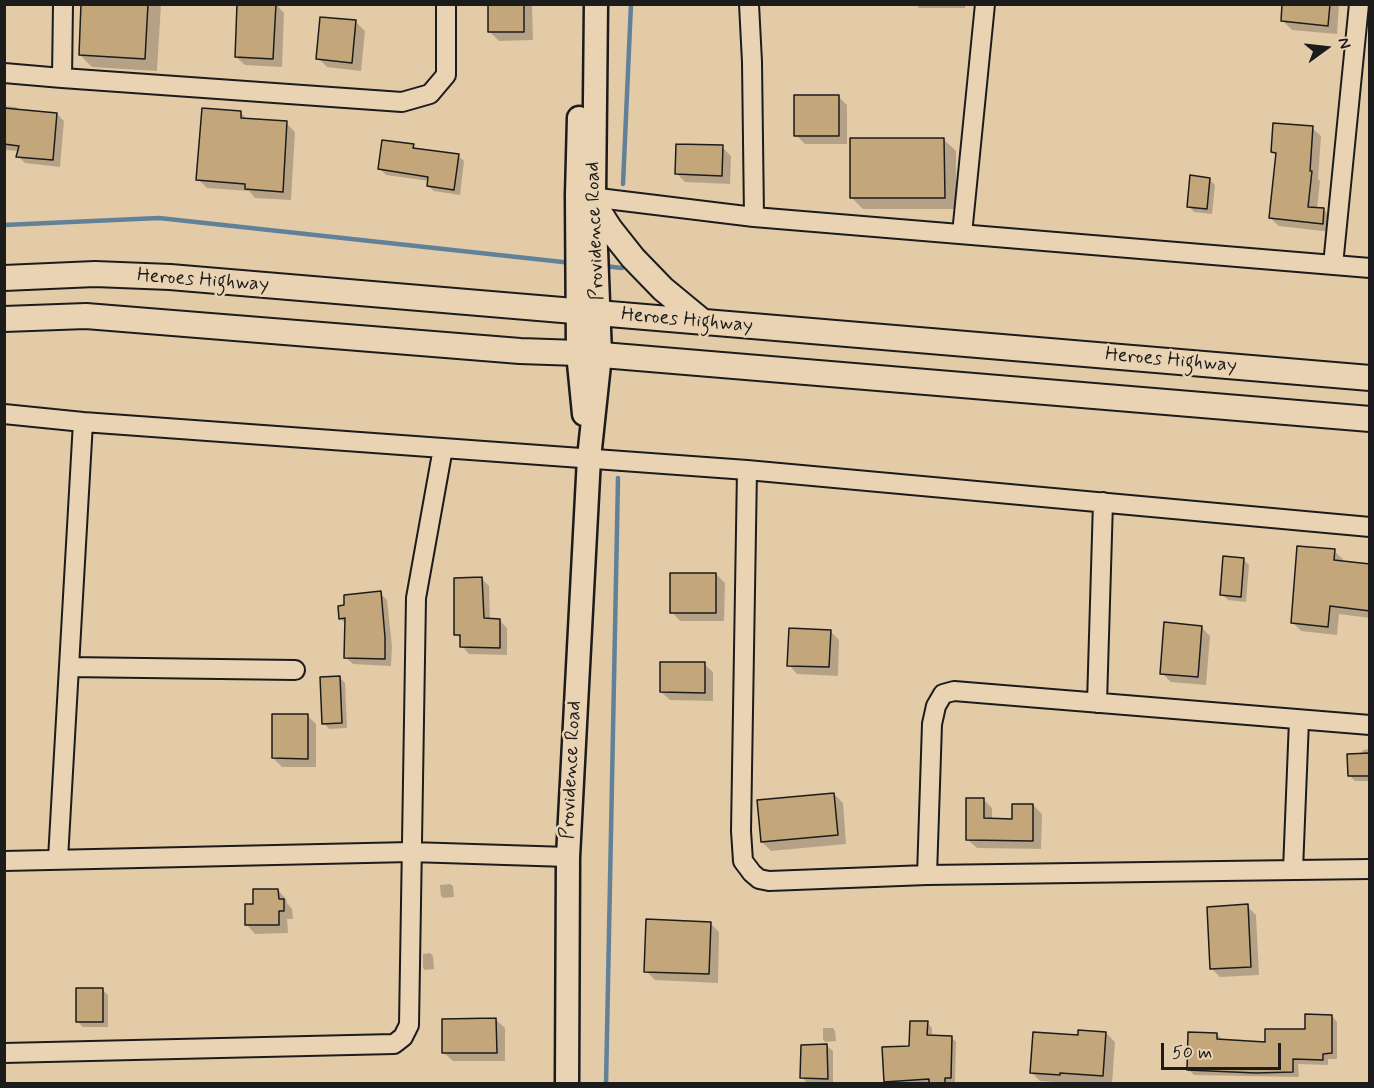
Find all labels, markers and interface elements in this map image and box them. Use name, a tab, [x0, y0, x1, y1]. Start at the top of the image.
north arrow	[1296, 18, 1356, 78]
text: N	[1332, 35, 1355, 51]
street label: Providence Road	[582, 161, 610, 301]
street label: Heroes Highway	[136, 264, 270, 298]
street label: Heroes Highway	[620, 303, 754, 339]
street label: Heroes Highway	[1104, 343, 1238, 379]
street label: Providence Road	[556, 700, 588, 840]
scale bar	[1164, 1031, 1284, 1069]
text: 50 m	[1172, 1041, 1212, 1065]

